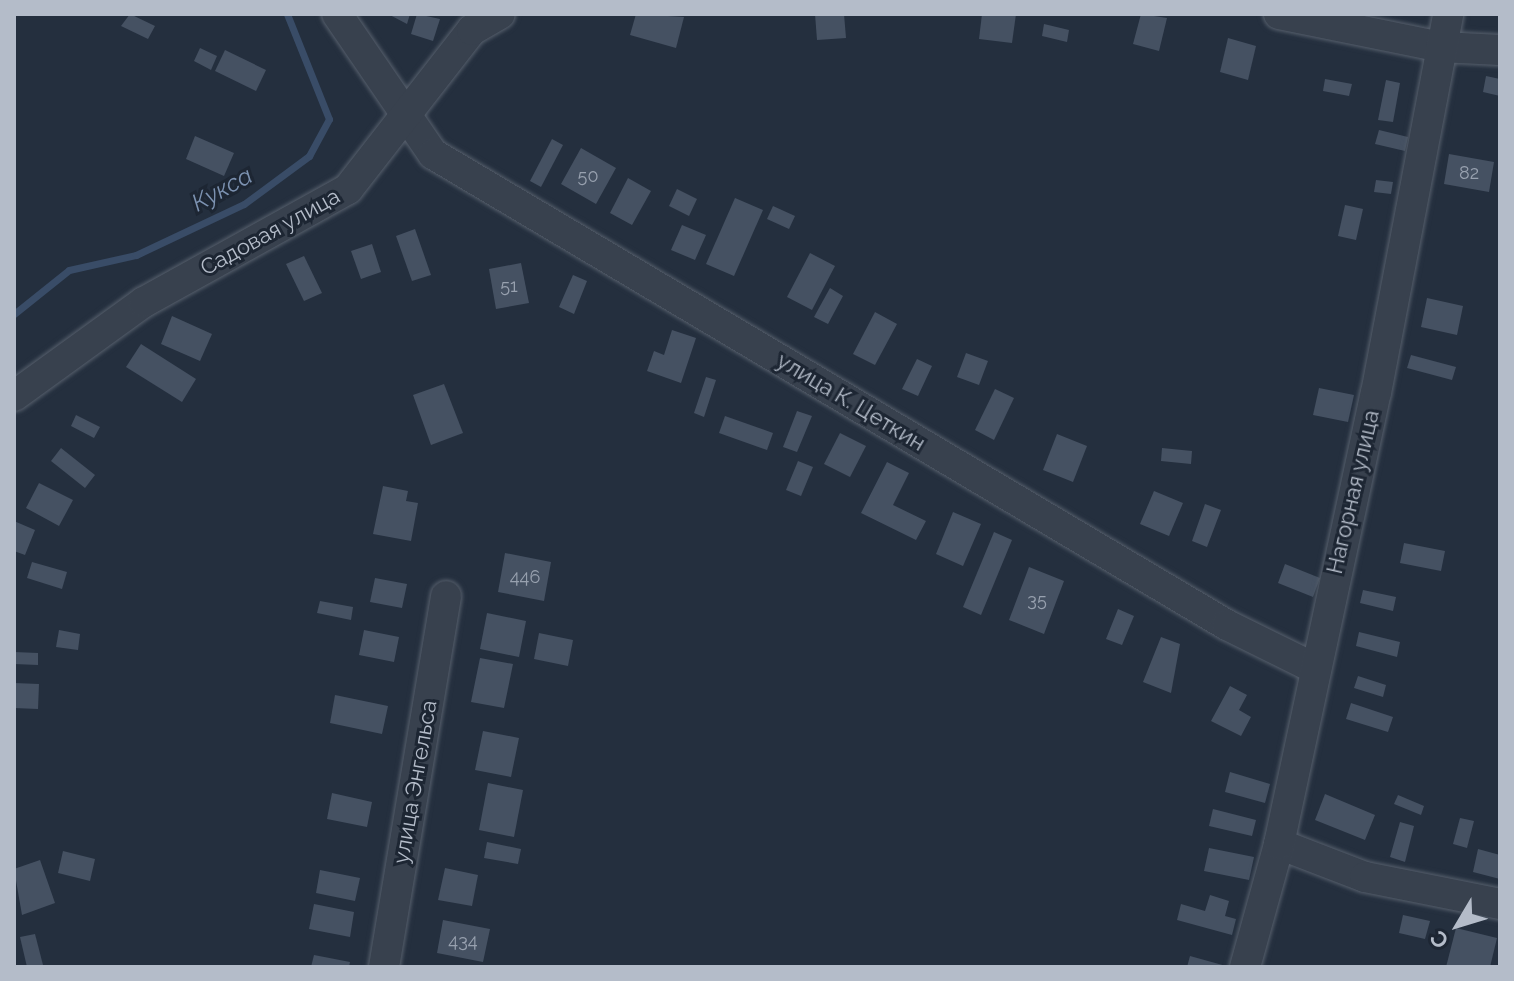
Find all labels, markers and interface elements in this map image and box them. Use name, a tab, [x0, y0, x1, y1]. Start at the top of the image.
water label: Кукса	[187, 161, 257, 217]
house number: 82	[1459, 162, 1479, 184]
house number: 50	[578, 165, 598, 187]
street label: Садовая улица	[195, 183, 345, 281]
house number: 51	[500, 275, 518, 297]
street label: улица К. Цеткин	[772, 347, 930, 457]
street label: Нагорная улица	[1321, 407, 1385, 577]
house number: 446	[510, 566, 540, 588]
house number: 35	[1027, 589, 1047, 611]
street label: улица Энгельса	[388, 698, 442, 866]
north arrow	[1418, 885, 1498, 965]
text: С	[1424, 926, 1454, 954]
house number: 434	[448, 930, 478, 952]

